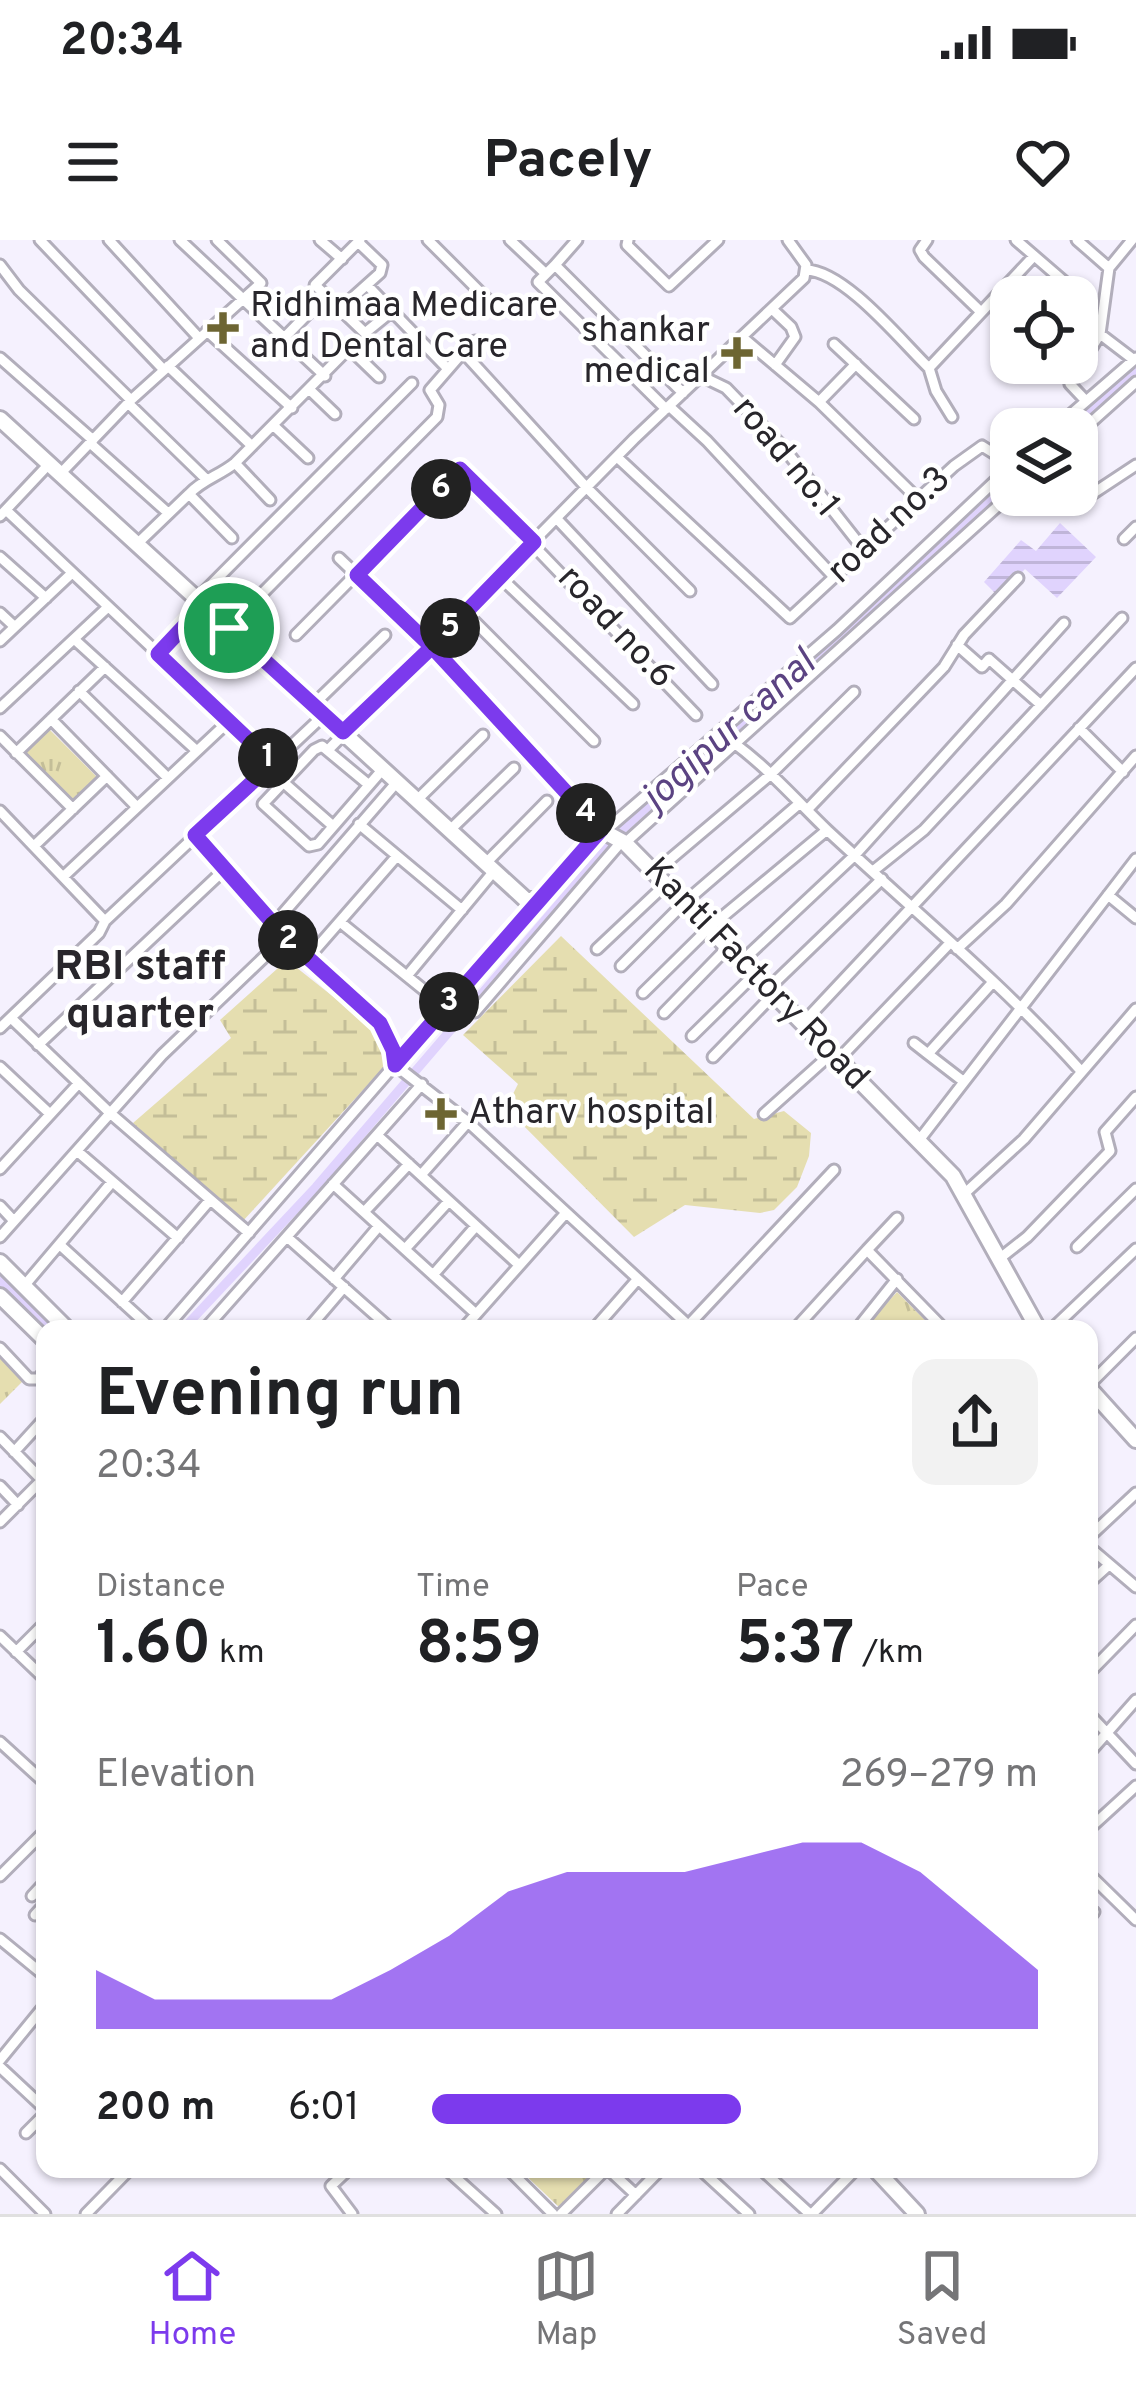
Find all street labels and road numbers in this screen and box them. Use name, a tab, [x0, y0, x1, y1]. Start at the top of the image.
street label: road no.1	[721, 388, 849, 528]
street label: road no.3	[819, 457, 961, 595]
street label: road no.6	[546, 557, 684, 699]
street label: Kanti Factory Road	[632, 849, 878, 1101]

